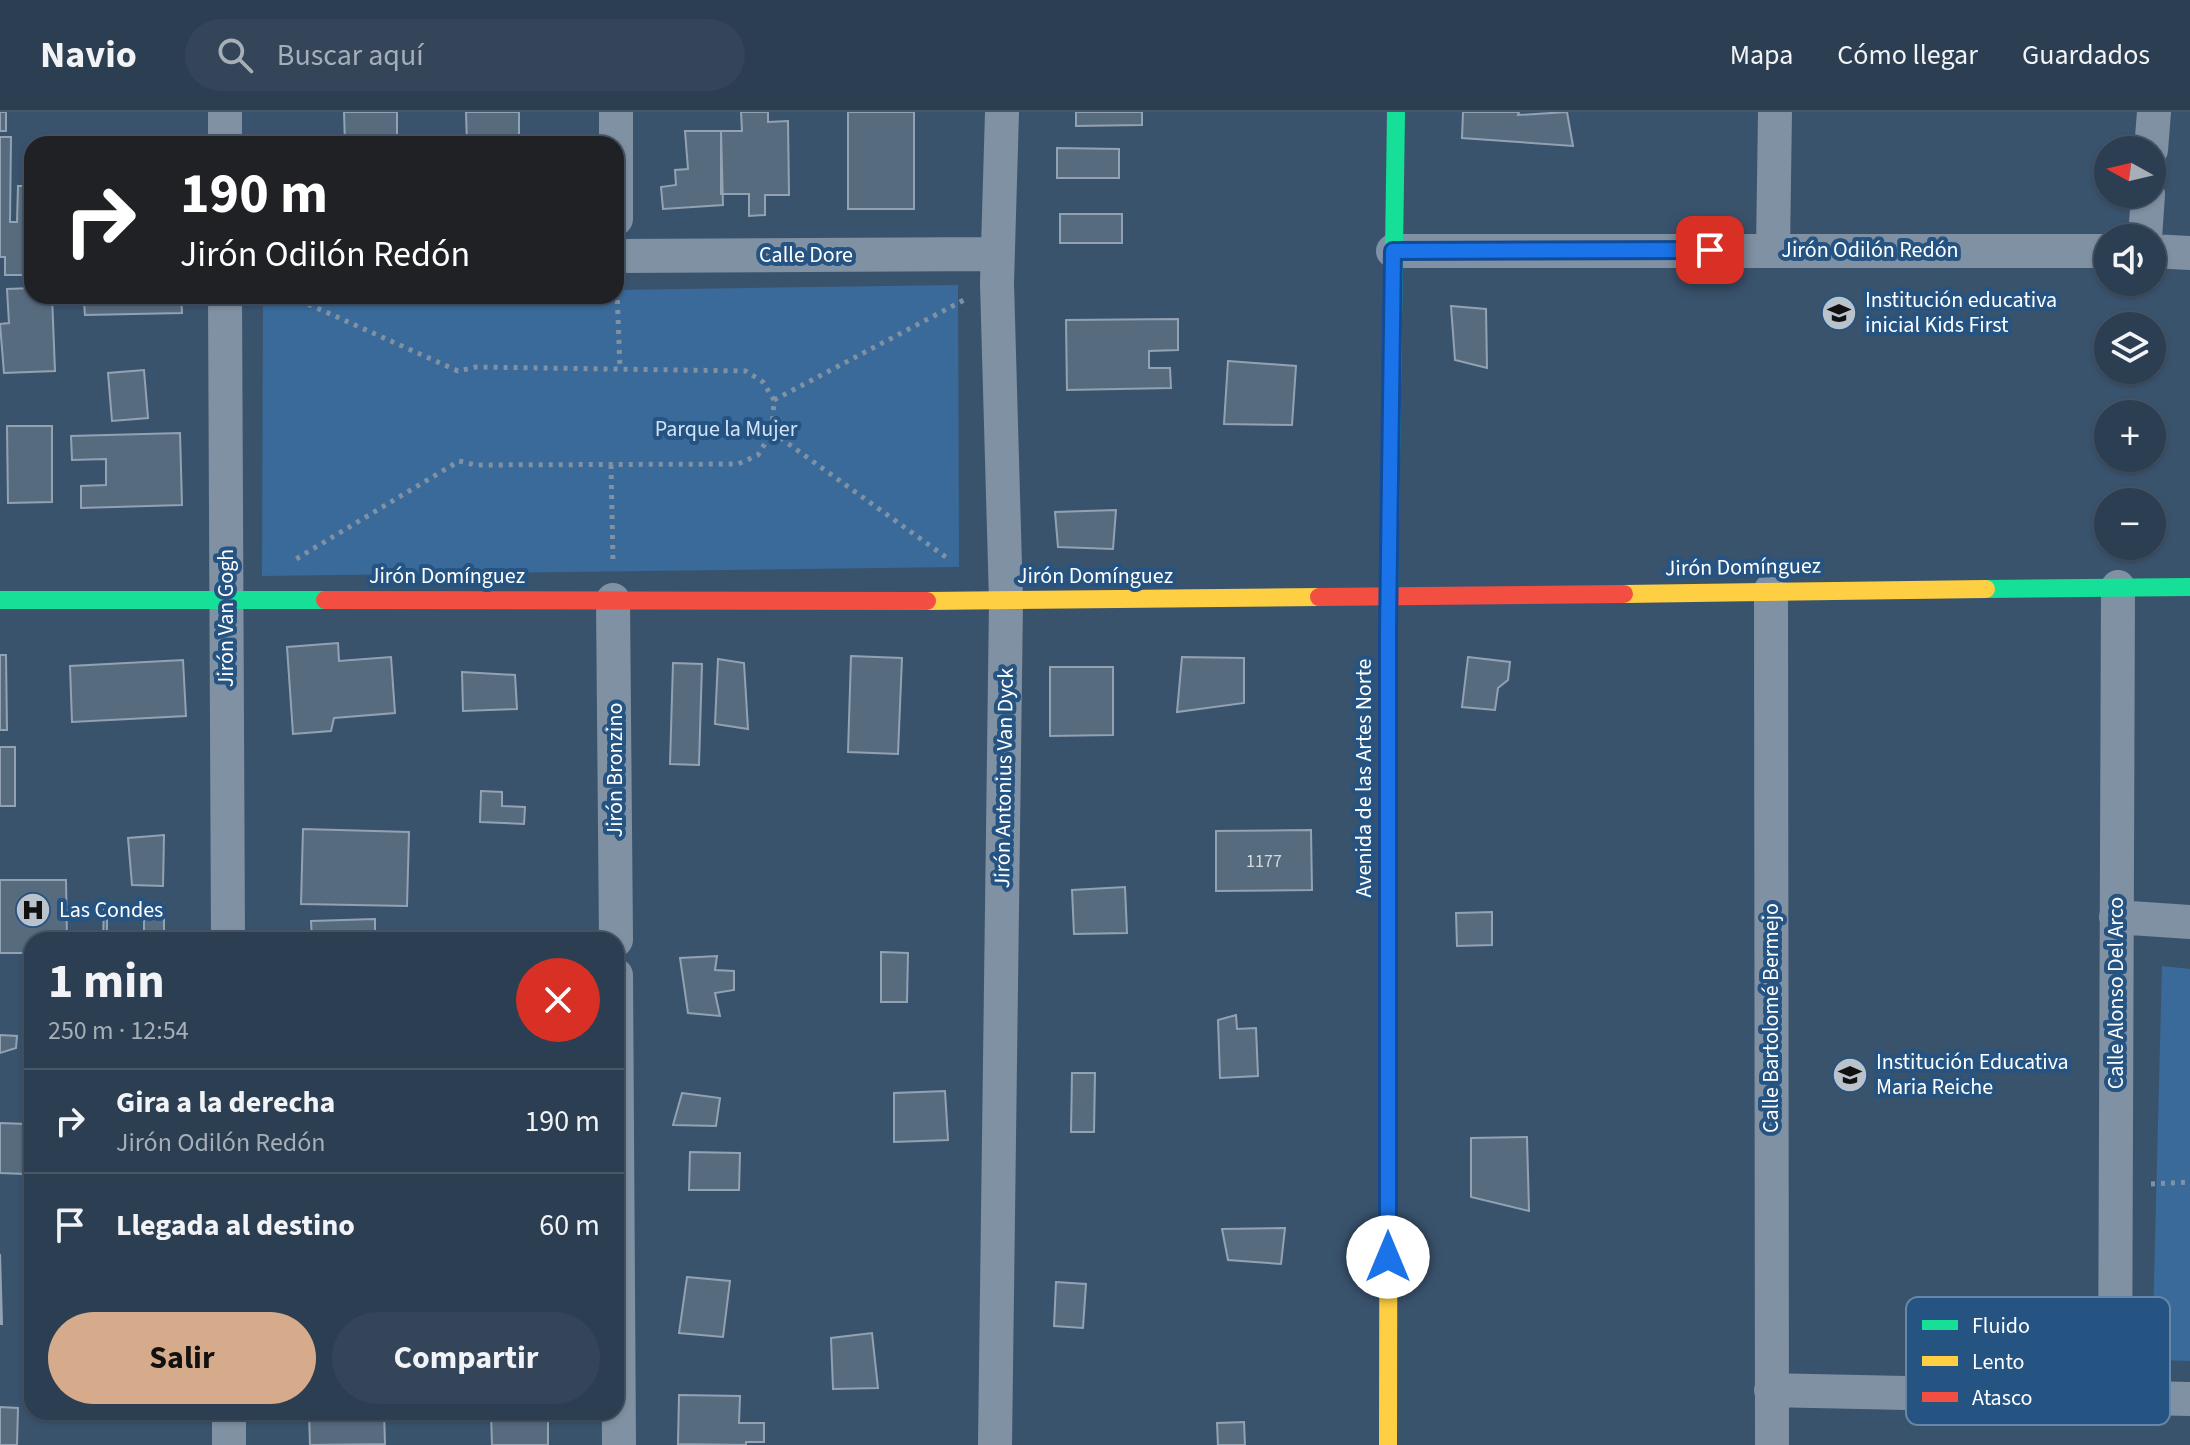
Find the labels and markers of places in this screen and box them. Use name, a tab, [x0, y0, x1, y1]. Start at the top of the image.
pin	[1676, 216, 1744, 284]
place label: Institución educativa inicial Kids First	[1865, 284, 2057, 341]
school or university icon: Institución educativa inicial Kids First	[1820, 294, 1858, 332]
hospital icon: Las Condes	[14, 891, 52, 929]
place label: Las Condes	[59, 894, 163, 926]
place label: Institución Educativa Maria Reiche	[1876, 1046, 2069, 1103]
school or university icon: Institución Educativa Maria Reiche	[1831, 1056, 1869, 1094]

